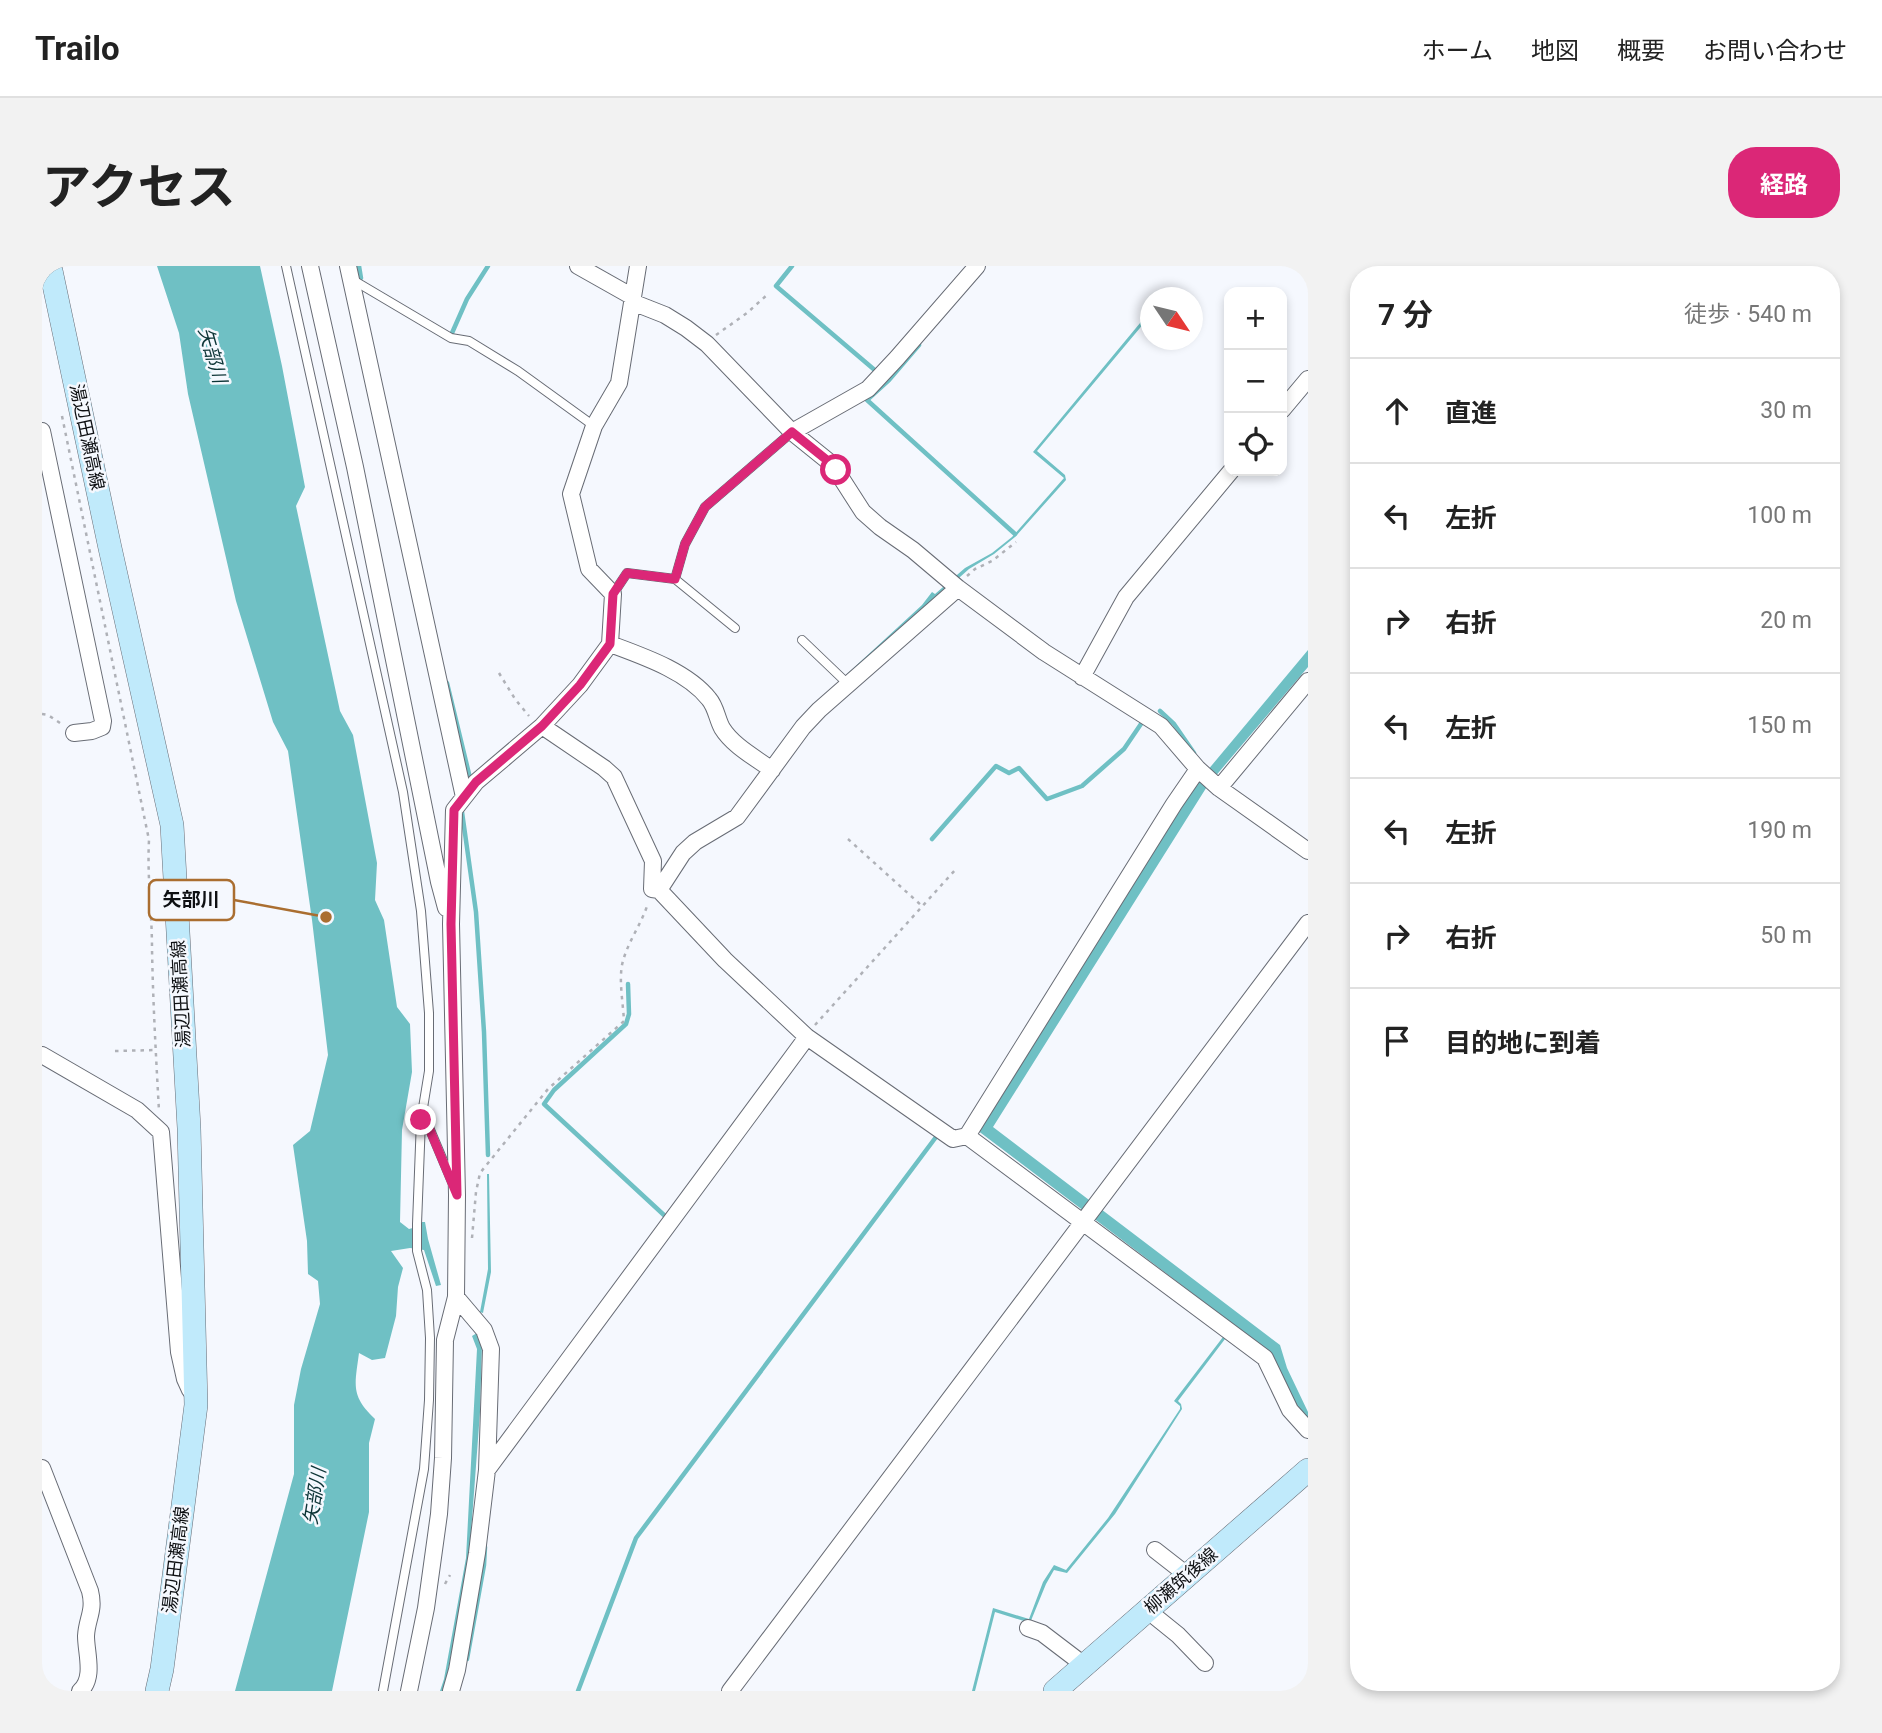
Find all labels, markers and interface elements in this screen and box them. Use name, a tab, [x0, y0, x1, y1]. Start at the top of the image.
text: Trailo	[35, 29, 120, 68]
text: ホーム	[1422, 37, 1493, 65]
text: 地図	[1531, 37, 1579, 65]
text: 概要	[1617, 37, 1665, 65]
text: お問い合わせ	[1703, 37, 1847, 65]
button: 経路	[1728, 147, 1840, 218]
text: アクセス	[42, 159, 236, 216]
north arrow	[1140, 287, 1203, 350]
map controls	[1224, 287, 1287, 476]
button: +	[1224, 287, 1287, 350]
text: 7 分	[1378, 297, 1433, 332]
text: 徒歩 · 540 m	[1684, 301, 1812, 328]
water label: 矢部川	[194, 325, 232, 388]
button: −	[1224, 350, 1287, 413]
street label: 湯辺田瀬高線	[66, 382, 109, 492]
icon: ahead	[1378, 392, 1416, 430]
text: 30 m	[1760, 397, 1812, 424]
text: 直進	[1445, 398, 1497, 428]
button: locate	[1224, 413, 1287, 476]
route start	[820, 454, 851, 485]
icon: left	[1378, 497, 1416, 535]
text: 100 m	[1747, 502, 1812, 529]
text: 左折	[1445, 503, 1497, 533]
icon: right	[1378, 602, 1416, 640]
text: 20 m	[1760, 607, 1812, 634]
text: 右折	[1445, 608, 1497, 638]
icon: left	[1378, 707, 1416, 745]
text: 150 m	[1747, 712, 1812, 739]
text: 左折	[1445, 713, 1497, 743]
icon: left	[1378, 812, 1416, 850]
text: 190 m	[1747, 817, 1812, 844]
text: 左折	[1445, 818, 1497, 848]
callout: 矢部川	[149, 880, 234, 920]
text: 矢部川	[162, 888, 220, 911]
icon: right	[1378, 917, 1416, 955]
text: 50 m	[1760, 922, 1812, 949]
text: 右折	[1445, 923, 1497, 953]
street label: 湯辺田瀬高線	[167, 940, 194, 1049]
icon: arrive	[1378, 1022, 1416, 1060]
text: 目的地に到着	[1445, 1028, 1601, 1058]
route end	[405, 1104, 436, 1135]
water label: 矢部川	[299, 1464, 331, 1526]
street label: 湯辺田瀬高線	[159, 1505, 193, 1615]
street label: 柳瀬筑後線	[1140, 1543, 1222, 1618]

